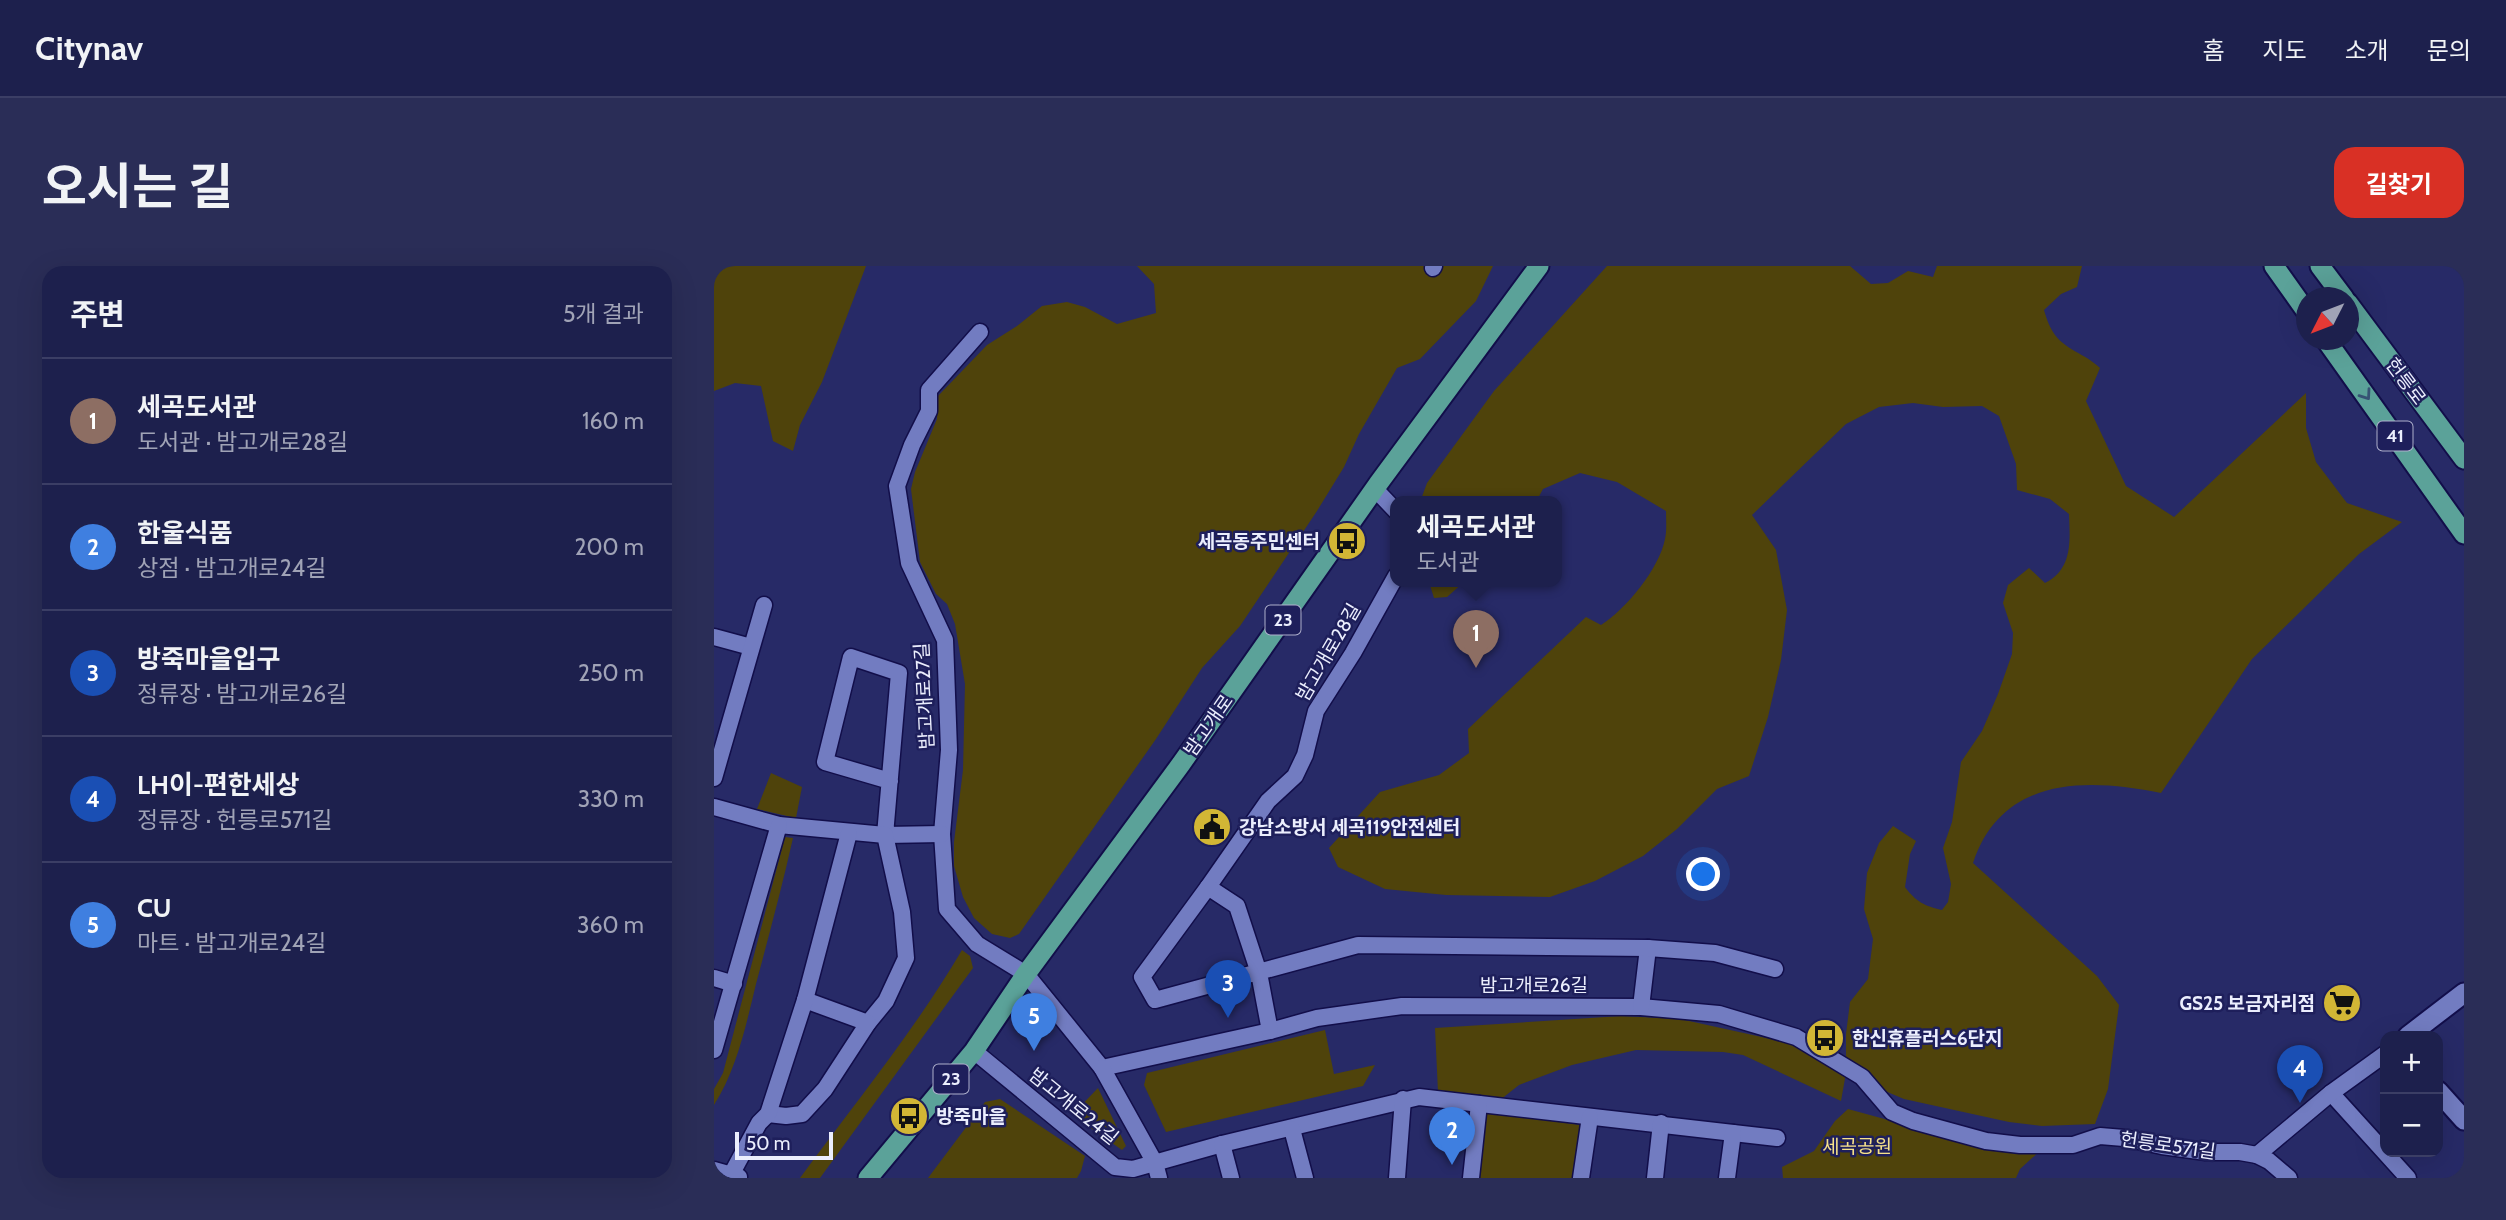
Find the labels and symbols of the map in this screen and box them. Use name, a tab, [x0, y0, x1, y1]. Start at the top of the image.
north arrow	[2296, 287, 2359, 350]
street label: 헌릉로	[2381, 353, 2431, 409]
one-way arrow	[2358, 387, 2370, 400]
road number: 41	[2378, 421, 2412, 450]
bus stop icon: 세곡동주민센터	[1326, 520, 1368, 562]
place label: 세곡동주민센터	[1198, 530, 1320, 553]
street label: 밤고개로28길	[1291, 599, 1366, 705]
road number: 23	[1266, 606, 1300, 634]
pin: 1	[1453, 610, 1499, 668]
street label: 밤고개로27길	[910, 642, 939, 750]
street label: 밤고개로	[1179, 690, 1238, 761]
public building icon: 강남소방서 세곡119안전센터	[1191, 806, 1233, 848]
place label: 강남소방서 세곡119안전센터	[1239, 816, 1460, 839]
your location	[1686, 857, 1720, 891]
pin: 3	[1205, 960, 1251, 1018]
street label: 밤고개로26길	[1480, 974, 1588, 997]
supermarket icon: GS25 보금자리점	[2321, 982, 2363, 1024]
place label: GS25 보금자리점	[2179, 992, 2315, 1015]
pin: 5	[1011, 993, 1057, 1051]
bus stop icon: 한신휴플러스6단지	[1804, 1017, 1846, 1059]
place label: 한신휴플러스6단지	[1852, 1027, 2003, 1050]
pin: 4	[2277, 1045, 2323, 1103]
street label: 밤고개로24길	[1024, 1063, 1123, 1149]
road number: 23	[933, 1064, 968, 1094]
bus stop icon: 방죽마을	[888, 1095, 930, 1137]
place label: 방죽마을	[936, 1105, 1006, 1128]
pin: 2	[1429, 1107, 1475, 1165]
street label: 헌릉로571길	[2119, 1127, 2217, 1164]
scale bar	[735, 1129, 833, 1161]
park label: 세곡공원	[1822, 1135, 1892, 1158]

